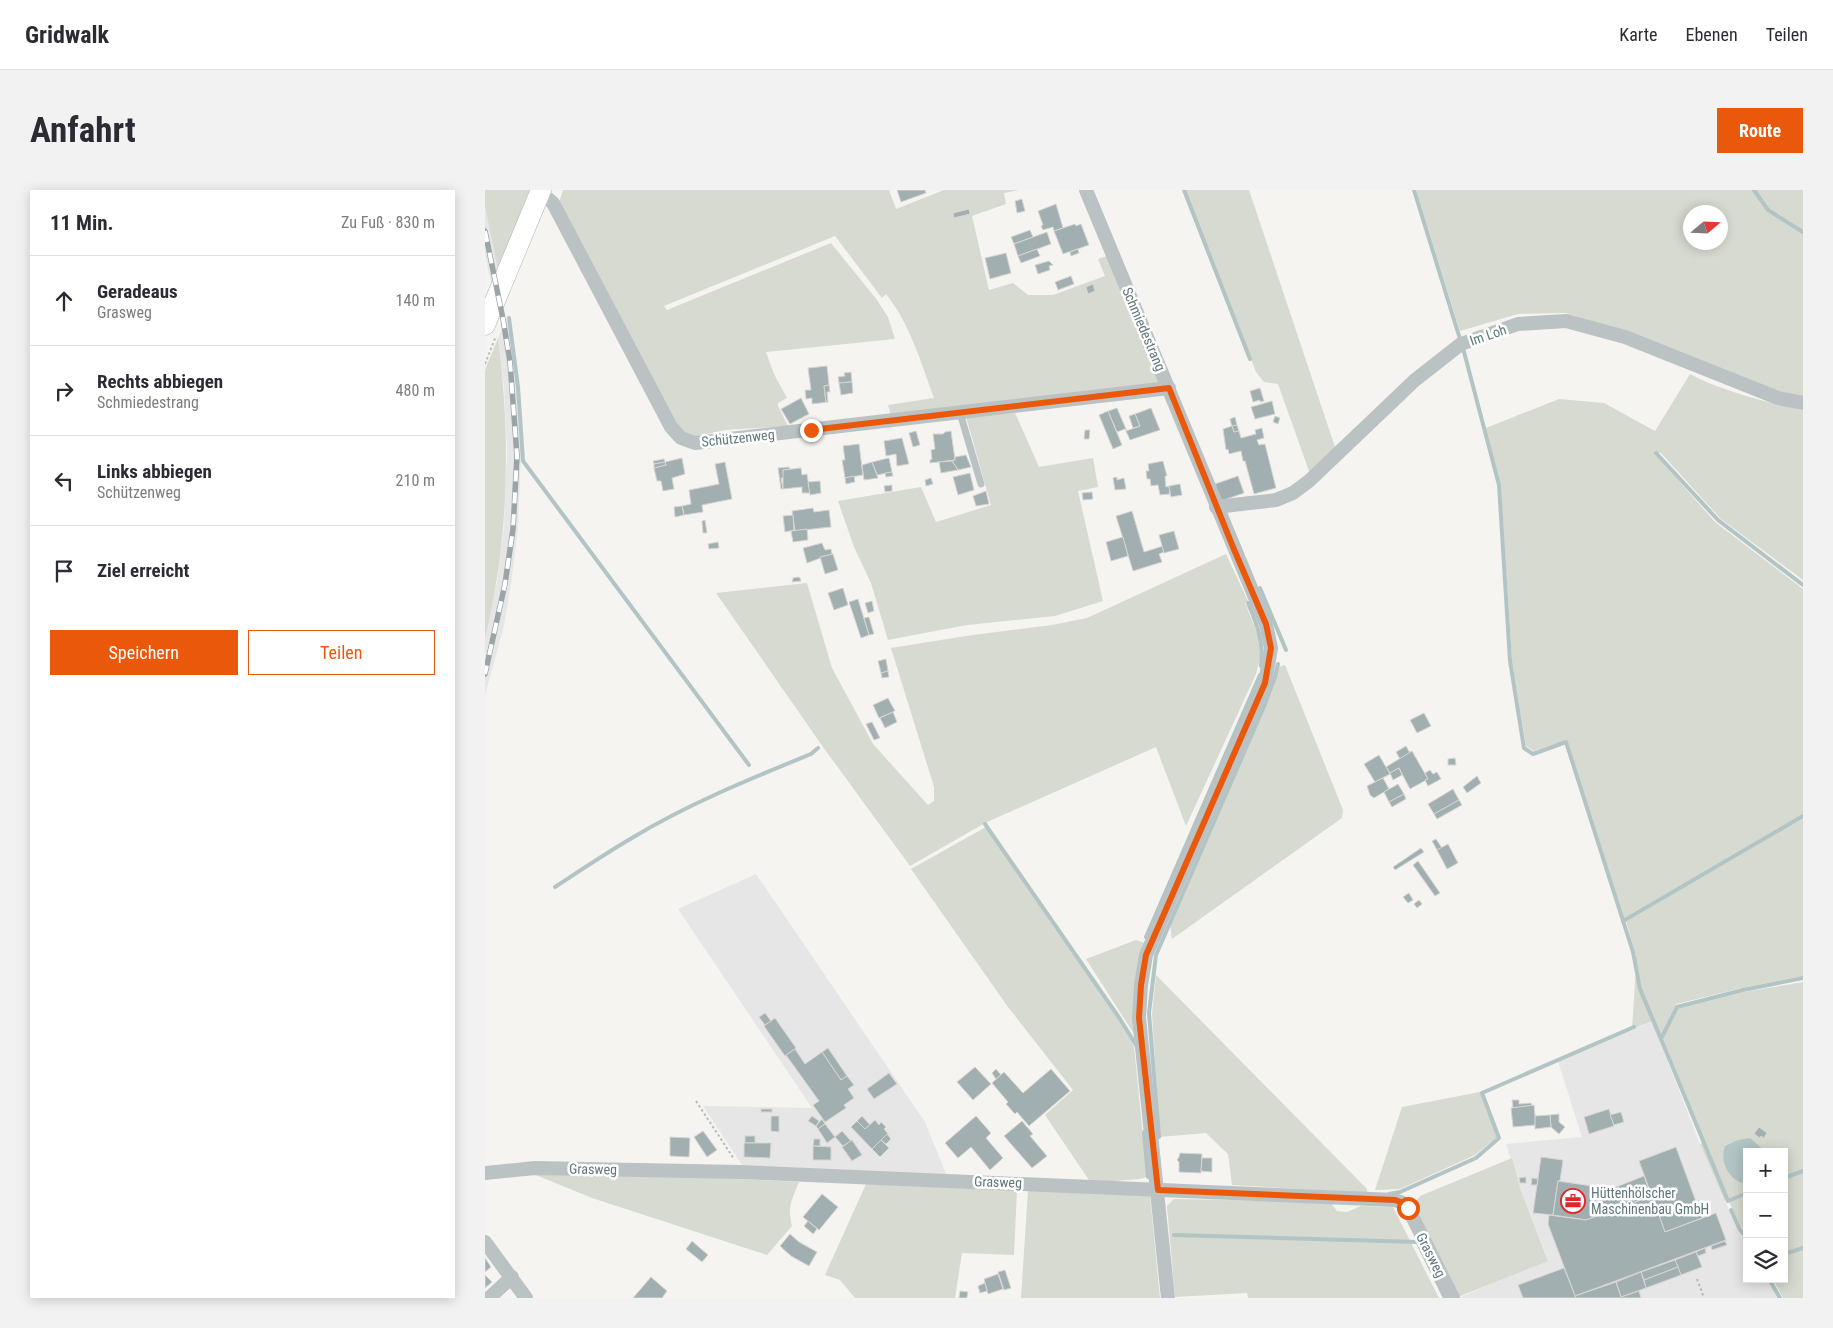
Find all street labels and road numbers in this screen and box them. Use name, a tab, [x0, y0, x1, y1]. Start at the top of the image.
street label: Schmiedestrang	[1119, 285, 1169, 373]
street label: Im Loh	[1468, 321, 1508, 349]
street label: Schützenweg	[701, 426, 775, 450]
street label: Grasweg	[569, 1161, 617, 1177]
street label: Grasweg	[974, 1173, 1022, 1191]
street label: Grasweg	[1413, 1230, 1449, 1280]

